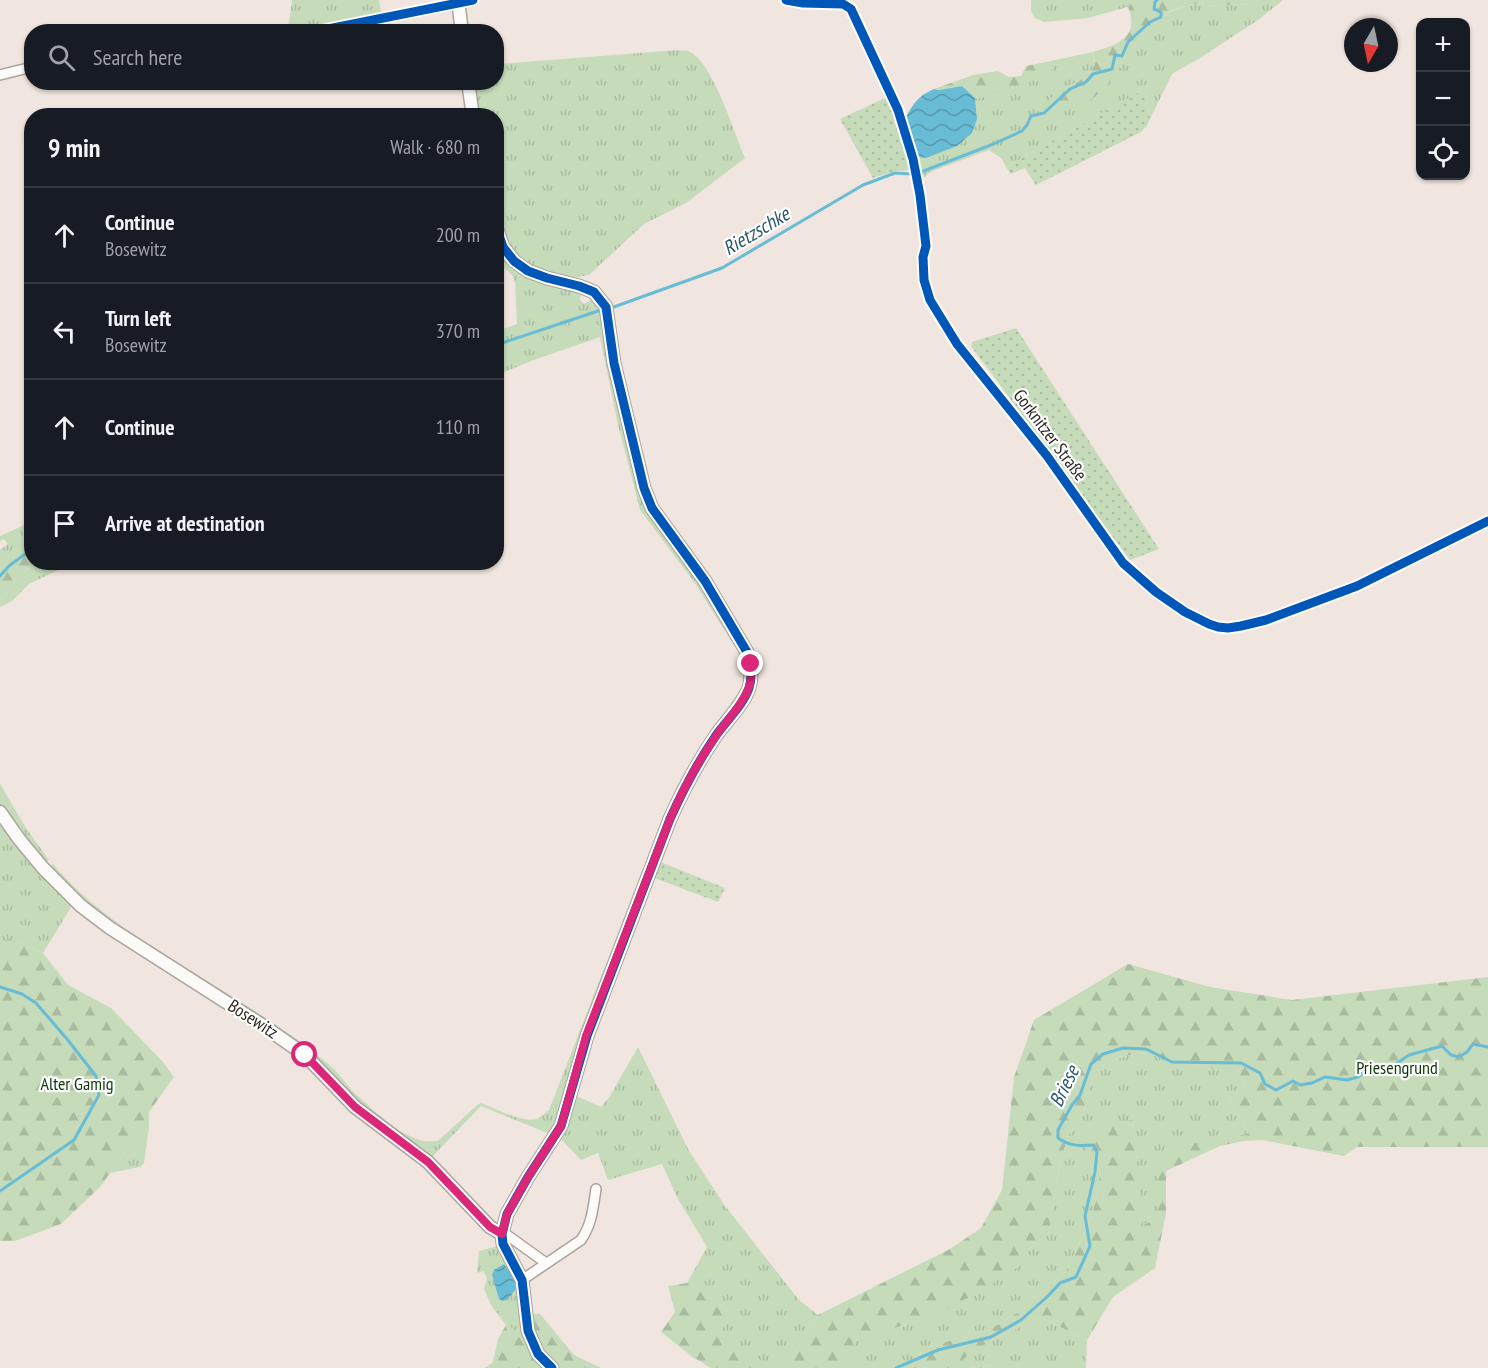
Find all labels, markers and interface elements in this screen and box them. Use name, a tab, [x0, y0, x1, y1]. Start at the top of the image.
north arrow	[1344, 18, 1398, 72]
map controls	[1416, 18, 1470, 180]
button: +	[1416, 18, 1470, 72]
search box	[24, 24, 504, 90]
icon: search	[45, 41, 78, 74]
text: Search here	[93, 43, 182, 71]
button: −	[1416, 72, 1470, 126]
button: locate	[1416, 126, 1470, 180]
text: 9 min	[48, 131, 101, 164]
text: Walk · 680 m	[390, 134, 480, 160]
water label: Rietzschke	[718, 200, 796, 261]
text: Continue	[105, 208, 175, 236]
icon: ahead	[48, 219, 81, 252]
text: 200 m	[436, 222, 480, 248]
text: Bosewitz	[105, 236, 167, 262]
text: Turn left	[105, 304, 171, 332]
icon: left	[48, 315, 81, 348]
text: 370 m	[436, 318, 480, 344]
text: Bosewitz	[105, 332, 167, 358]
street label: Gorknitzer Straße	[1008, 384, 1092, 485]
icon: ahead	[48, 411, 81, 444]
text: Continue	[105, 413, 175, 441]
text: 110 m	[436, 414, 480, 440]
icon: arrive	[48, 507, 81, 540]
text: Arrive at destination	[105, 509, 265, 537]
route end	[737, 650, 763, 676]
street label: Bosewitz	[224, 994, 283, 1043]
route start	[291, 1041, 317, 1067]
park label: Priesengrund	[1356, 1056, 1438, 1079]
water label: Briese	[1043, 1060, 1086, 1111]
park label: Alter Gamig	[40, 1072, 114, 1095]

